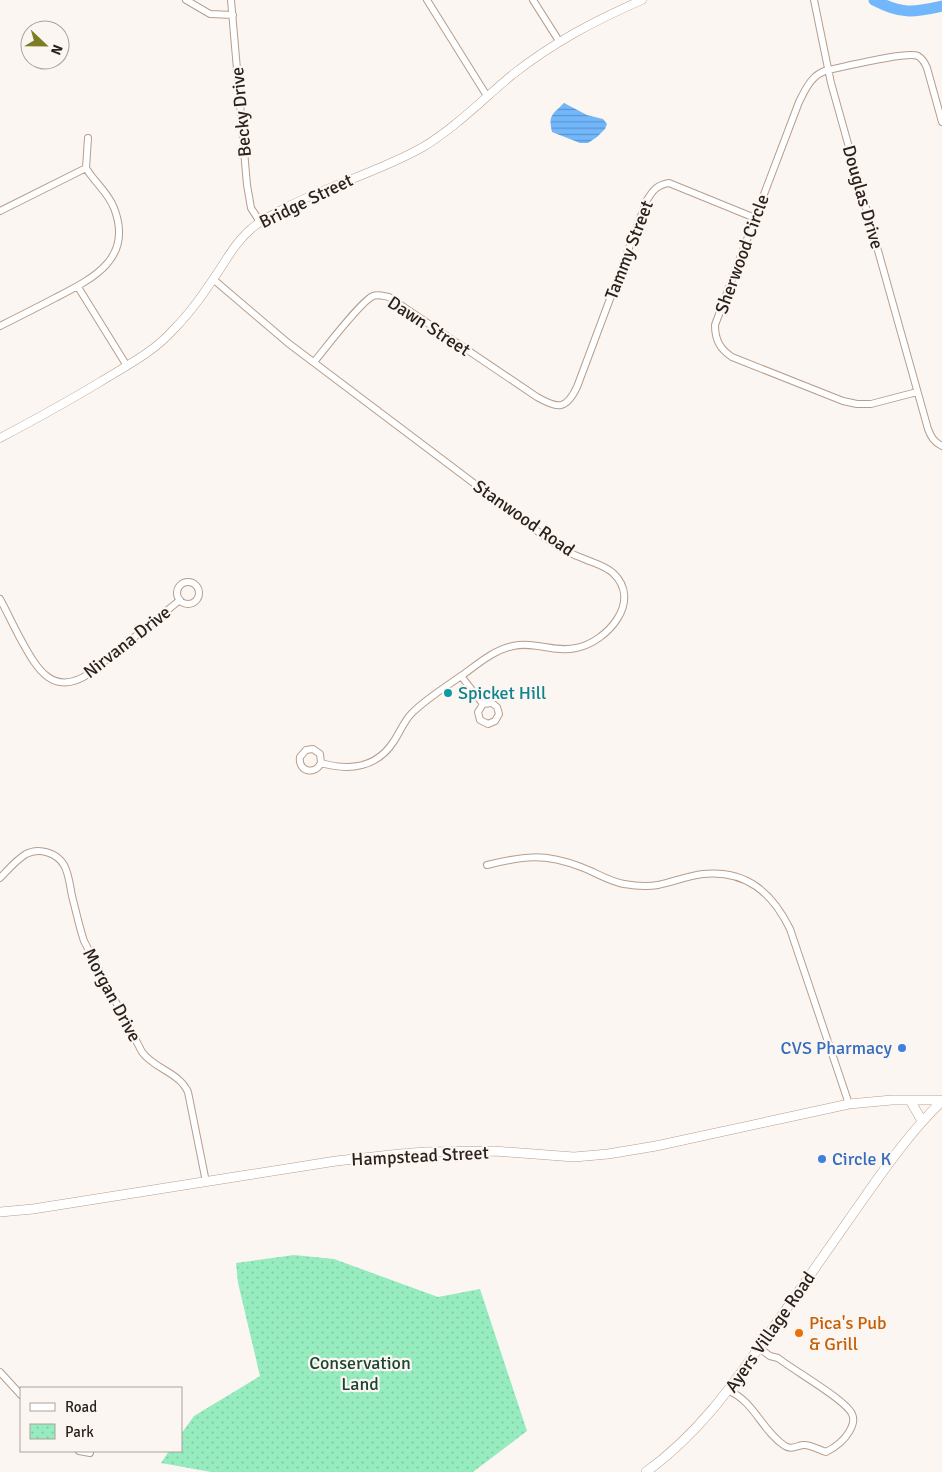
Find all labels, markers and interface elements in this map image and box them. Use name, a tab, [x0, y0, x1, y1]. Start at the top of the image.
north arrow	[20, 20, 70, 70]
text: N	[47, 42, 66, 57]
street label: Becky Drive	[226, 66, 256, 158]
street label: Douglas Drive	[838, 143, 888, 251]
street label: Bridge Street	[256, 169, 356, 233]
street label: Sherwood Circle	[710, 191, 774, 317]
street label: Tammy Street	[600, 197, 658, 303]
street label: Dawn Street	[384, 291, 474, 361]
street label: Stanwood Road	[469, 475, 579, 561]
street label: Nirvana Drive	[79, 601, 175, 683]
place label: Spicket Hill	[458, 682, 546, 704]
marker: Spicket Hill	[442, 687, 454, 699]
street label: Morgan Drive	[78, 944, 146, 1046]
place label: CVS Pharmacy	[781, 1037, 893, 1059]
marker: CVS Pharmacy	[896, 1042, 908, 1054]
street label: Hampstead Street	[351, 1141, 489, 1171]
place label: Circle K	[832, 1148, 892, 1170]
marker: Circle K	[816, 1153, 828, 1165]
street label: Ayers Village Road	[720, 1267, 820, 1397]
place label: Pica's Pub & Grill	[809, 1312, 887, 1355]
marker: Pica's Pub & Grill	[793, 1327, 805, 1339]
park label: Conservation Land	[309, 1352, 411, 1395]
legend	[20, 1387, 182, 1452]
text: Road	[65, 1398, 97, 1416]
text: Park	[65, 1423, 94, 1441]

